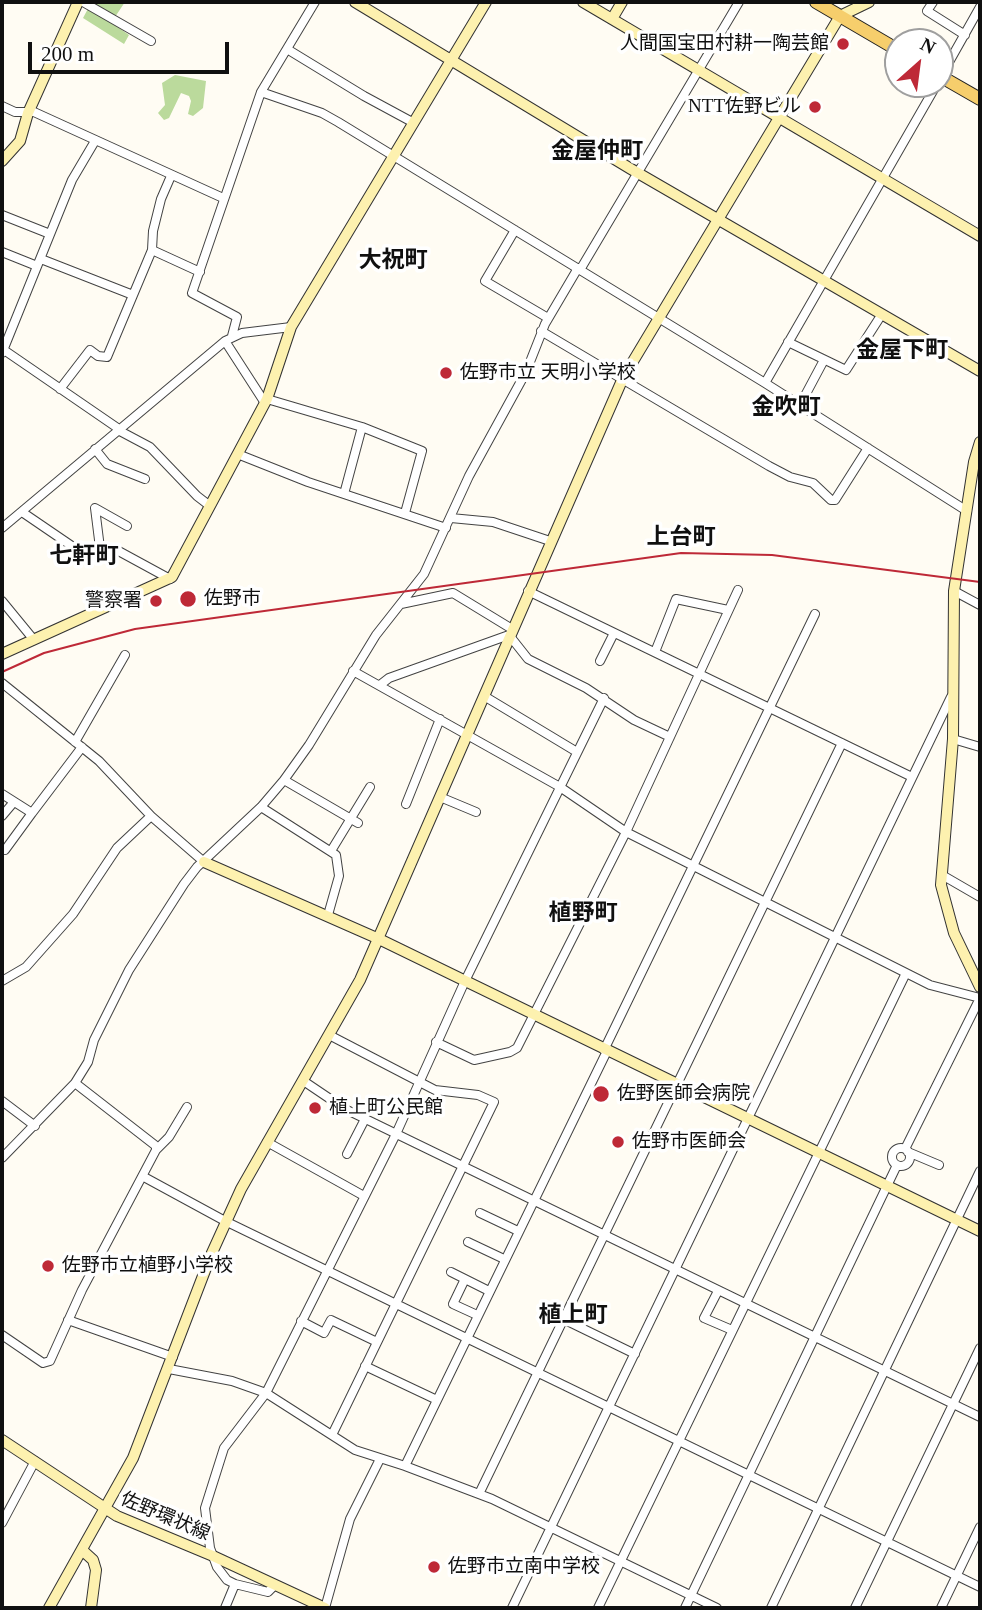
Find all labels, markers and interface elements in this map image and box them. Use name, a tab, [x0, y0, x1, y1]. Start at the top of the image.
scale bar	[32, 28, 233, 72]
north arrow	[884, 28, 954, 98]
place label: 人間国宝田村耕一陶芸館	[620, 33, 829, 55]
text: N	[917, 33, 939, 58]
marker: 人間国宝田村耕一陶芸館	[835, 36, 851, 52]
text: 200 m	[41, 42, 94, 66]
place label: NTT佐野ビル	[688, 96, 801, 118]
marker: NTT佐野ビル	[807, 99, 823, 115]
district label: 金屋仲町	[551, 138, 643, 166]
district label: 大祝町	[359, 247, 427, 275]
district label: 金屋下町	[856, 337, 948, 365]
place label: 佐野市立 天明小学校	[460, 362, 636, 384]
marker: 佐野市立 天明小学校	[438, 365, 454, 381]
district label: 金吹町	[752, 394, 820, 422]
district label: 上台町	[647, 524, 715, 552]
district label: 七軒町	[50, 543, 118, 571]
place label: 佐野市	[204, 588, 261, 610]
marker: 佐野市	[178, 589, 198, 609]
place label: 警察署	[85, 590, 142, 612]
marker: 警察署	[148, 593, 164, 609]
district label: 植野町	[549, 900, 617, 928]
place label: 佐野医師会病院	[617, 1083, 750, 1105]
marker: 佐野医師会病院	[591, 1084, 611, 1104]
place label: 植上町公民館	[329, 1097, 443, 1119]
marker: 植上町公民館	[307, 1100, 323, 1116]
place label: 佐野市医師会	[632, 1131, 746, 1153]
marker: 佐野市医師会	[610, 1134, 626, 1150]
place label: 佐野市立植野小学校	[62, 1255, 233, 1277]
marker: 佐野市立植野小学校	[40, 1258, 56, 1274]
district label: 植上町	[539, 1302, 607, 1330]
street label: 佐野環状線	[117, 1488, 213, 1546]
place label: 佐野市立南中学校	[448, 1556, 600, 1578]
marker: 佐野市立南中学校	[426, 1559, 442, 1575]

